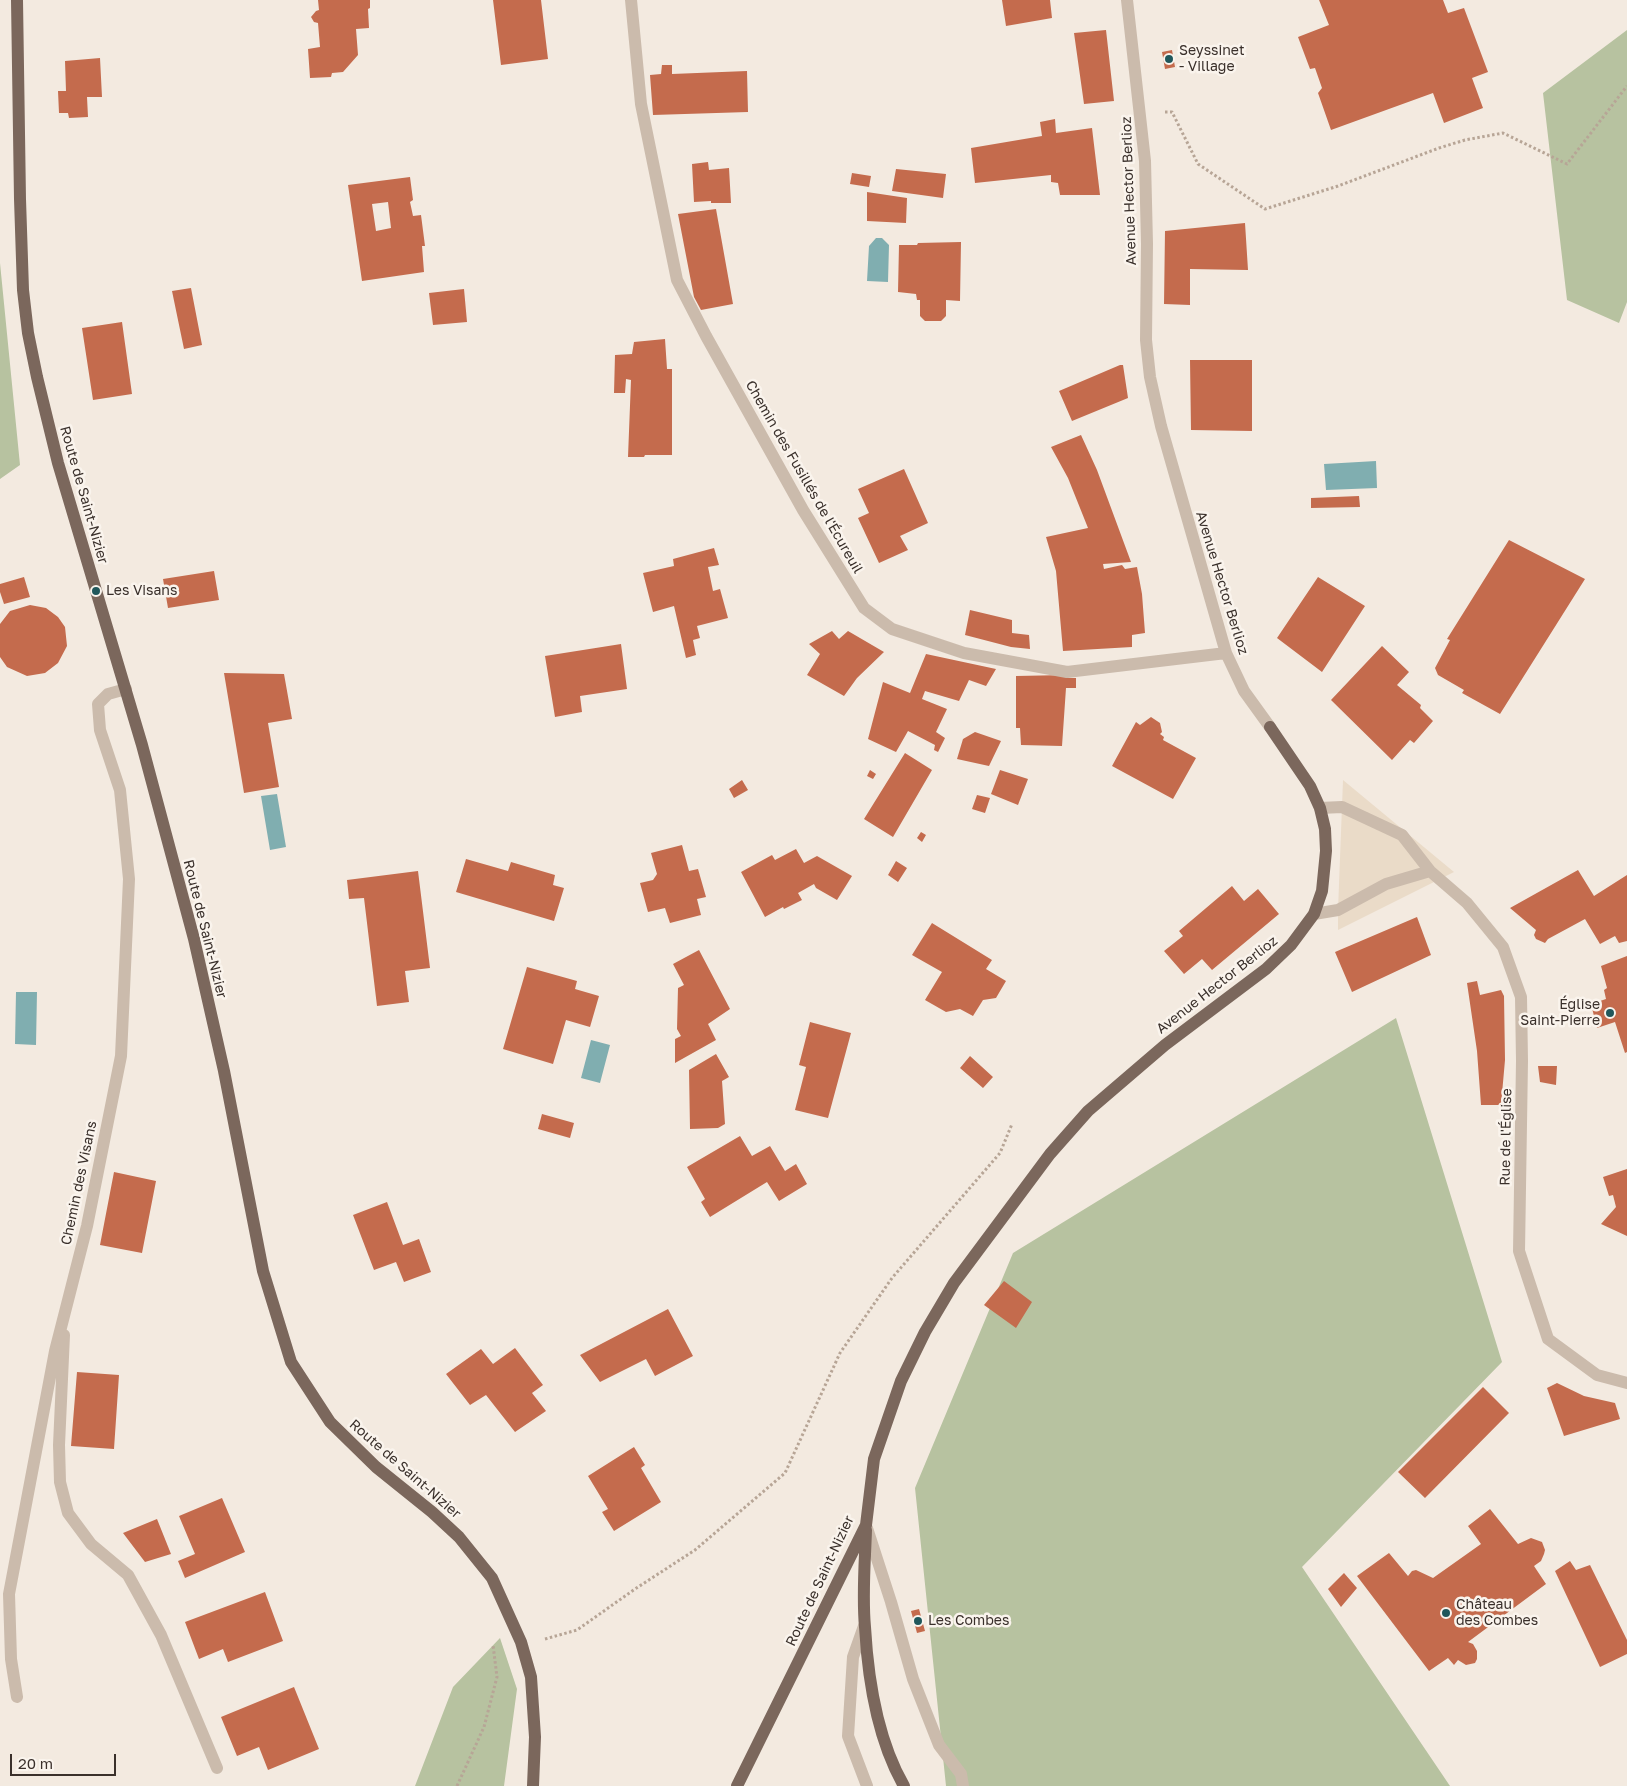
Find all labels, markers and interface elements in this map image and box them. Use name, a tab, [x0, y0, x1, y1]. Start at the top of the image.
place label: Seyssinet - Village	[1179, 43, 1245, 75]
marker: Seyssinet - Village	[1163, 53, 1175, 65]
street label: Avenue Hector Berlioz	[1118, 116, 1140, 266]
street label: Chemin des Fusillés de l'Écureuil	[742, 378, 866, 576]
street label: Route de Saint-Nizier	[56, 424, 112, 566]
street label: Avenue Hector Berlioz	[1192, 509, 1252, 657]
place label: Les Visans	[106, 583, 177, 599]
marker: Les Visans	[90, 585, 102, 597]
street label: Route de Saint-Nizier	[180, 858, 230, 1000]
street label: Avenue Hector Berlioz	[1153, 933, 1281, 1037]
place label: Église Saint-Pierre	[1520, 997, 1600, 1030]
marker: Église Saint-Pierre	[1604, 1007, 1616, 1019]
street label: Rue de l'Église	[1497, 1088, 1515, 1186]
street label: Chemin des Visans	[58, 1119, 100, 1247]
street label: Route de Saint-Nizier	[346, 1416, 464, 1522]
street label: Route de Saint-Nizier	[782, 1513, 858, 1649]
place label: Château des Combes	[1456, 1597, 1538, 1630]
marker: Château des Combes	[1440, 1607, 1452, 1619]
place label: Les Combes	[928, 1613, 1009, 1629]
marker: Les Combes	[912, 1615, 924, 1627]
scale bar	[12, 1744, 119, 1776]
text: 20 m	[18, 1754, 53, 1772]

